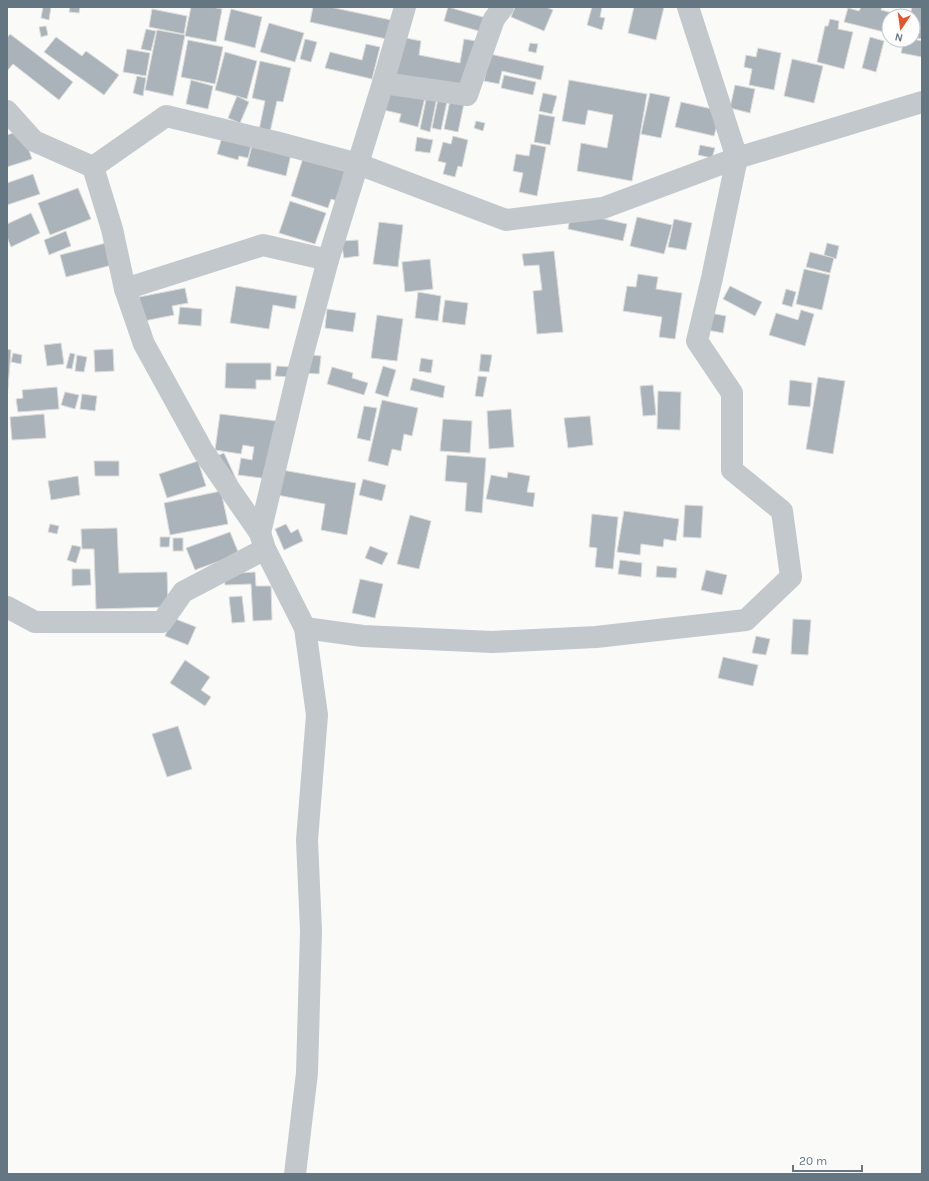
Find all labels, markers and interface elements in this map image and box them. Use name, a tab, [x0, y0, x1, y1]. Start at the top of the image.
north arrow	[881, 8, 921, 48]
text: N	[894, 30, 904, 44]
scale bar	[793, 1147, 862, 1173]
text: 20 m	[799, 1154, 827, 1168]

